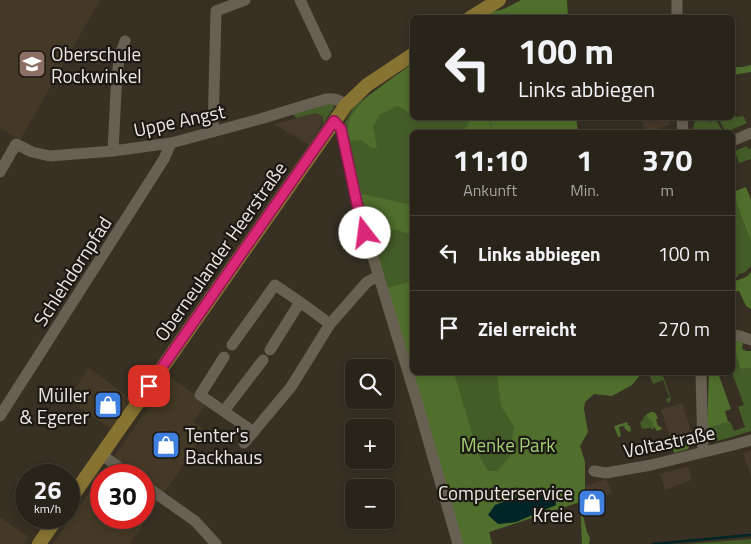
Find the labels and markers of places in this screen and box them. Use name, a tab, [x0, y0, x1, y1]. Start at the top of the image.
place label: Oberschule Rockwinkel	[51, 39, 142, 90]
school or university icon: Oberschule Rockwinkel	[17, 49, 47, 79]
pin	[128, 365, 170, 407]
place label: Müller & Egerer	[20, 380, 89, 431]
shop icon: Müller & Egerer	[93, 390, 123, 420]
place label: Tenter's Backhaus	[185, 420, 262, 471]
shop icon: Tenter's Backhaus	[151, 430, 181, 460]
place label: Computerservice Kreie	[438, 478, 573, 529]
shop icon: Computerservice Kreie	[577, 488, 607, 518]

